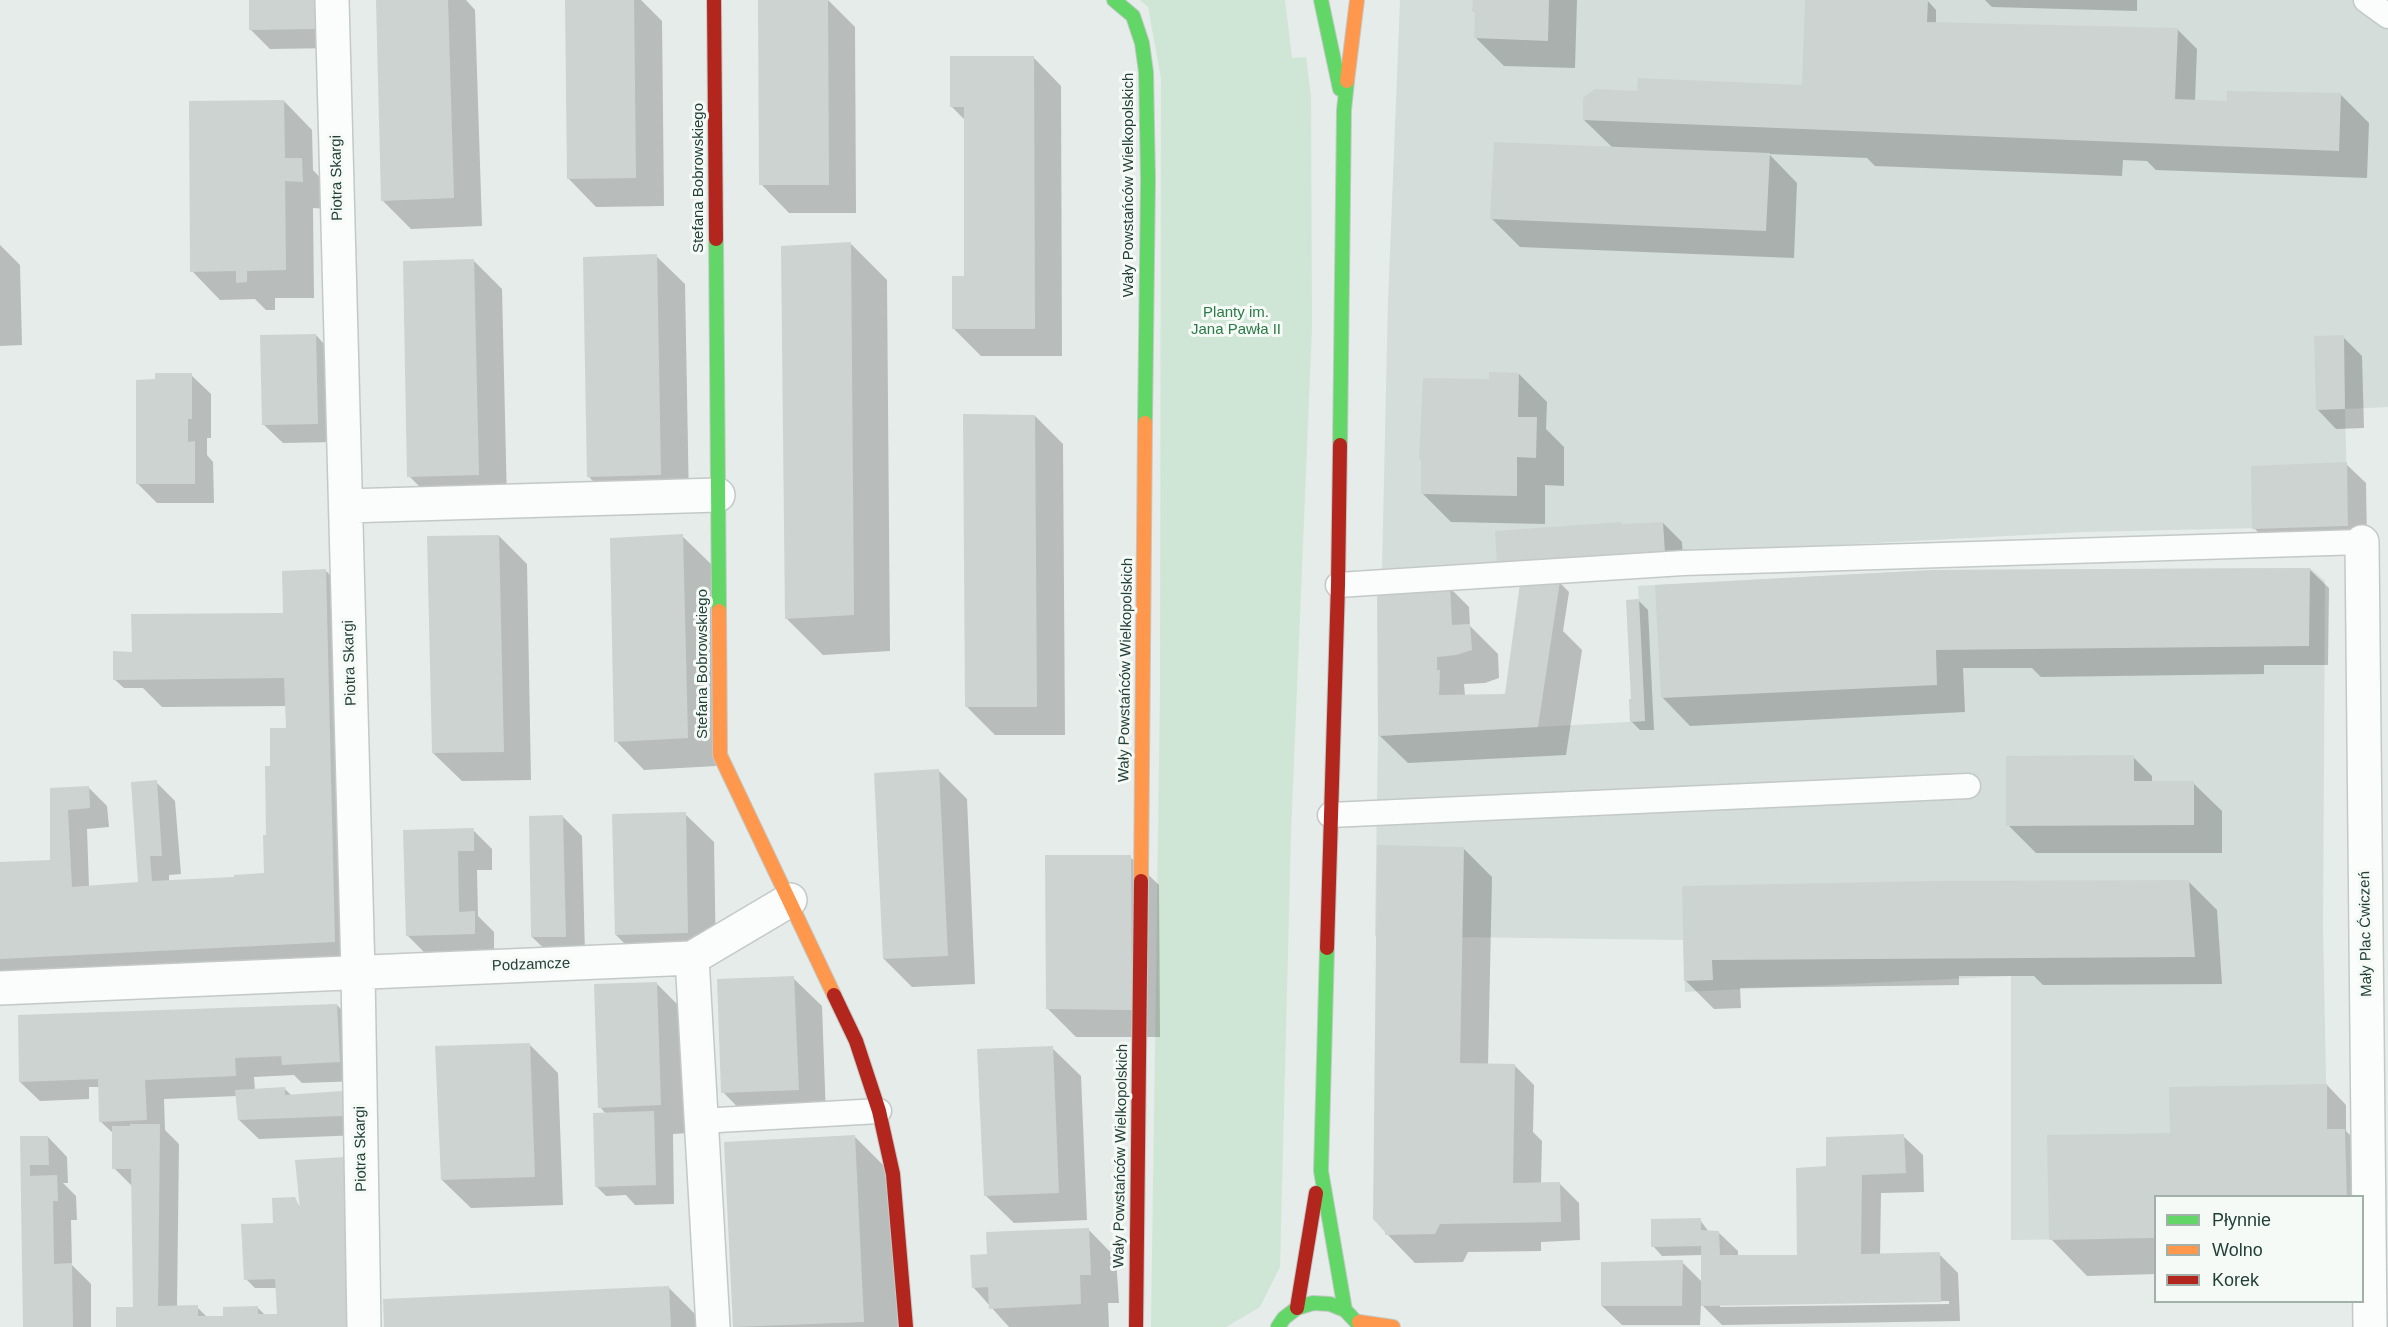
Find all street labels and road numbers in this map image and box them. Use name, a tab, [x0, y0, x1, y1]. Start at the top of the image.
street label: Wały Powstańców Wielkopolskich	[1120, 73, 1138, 297]
street label: Stefana Bobrowskiego	[690, 103, 708, 253]
street label: Piotra Skargi	[327, 135, 347, 221]
street label: Wały Powstańców Wielkopolskich	[1115, 558, 1137, 782]
street label: Stefana Bobrowskiego	[694, 589, 712, 739]
street label: Piotra Skargi	[340, 620, 360, 706]
street label: Mały Plac Ćwiczeń	[2356, 871, 2376, 997]
street label: Podzamcze	[492, 955, 570, 975]
street label: Wały Powstańców Wielkopolskich	[1110, 1044, 1132, 1268]
street label: Piotra Skargi	[351, 1106, 371, 1192]

